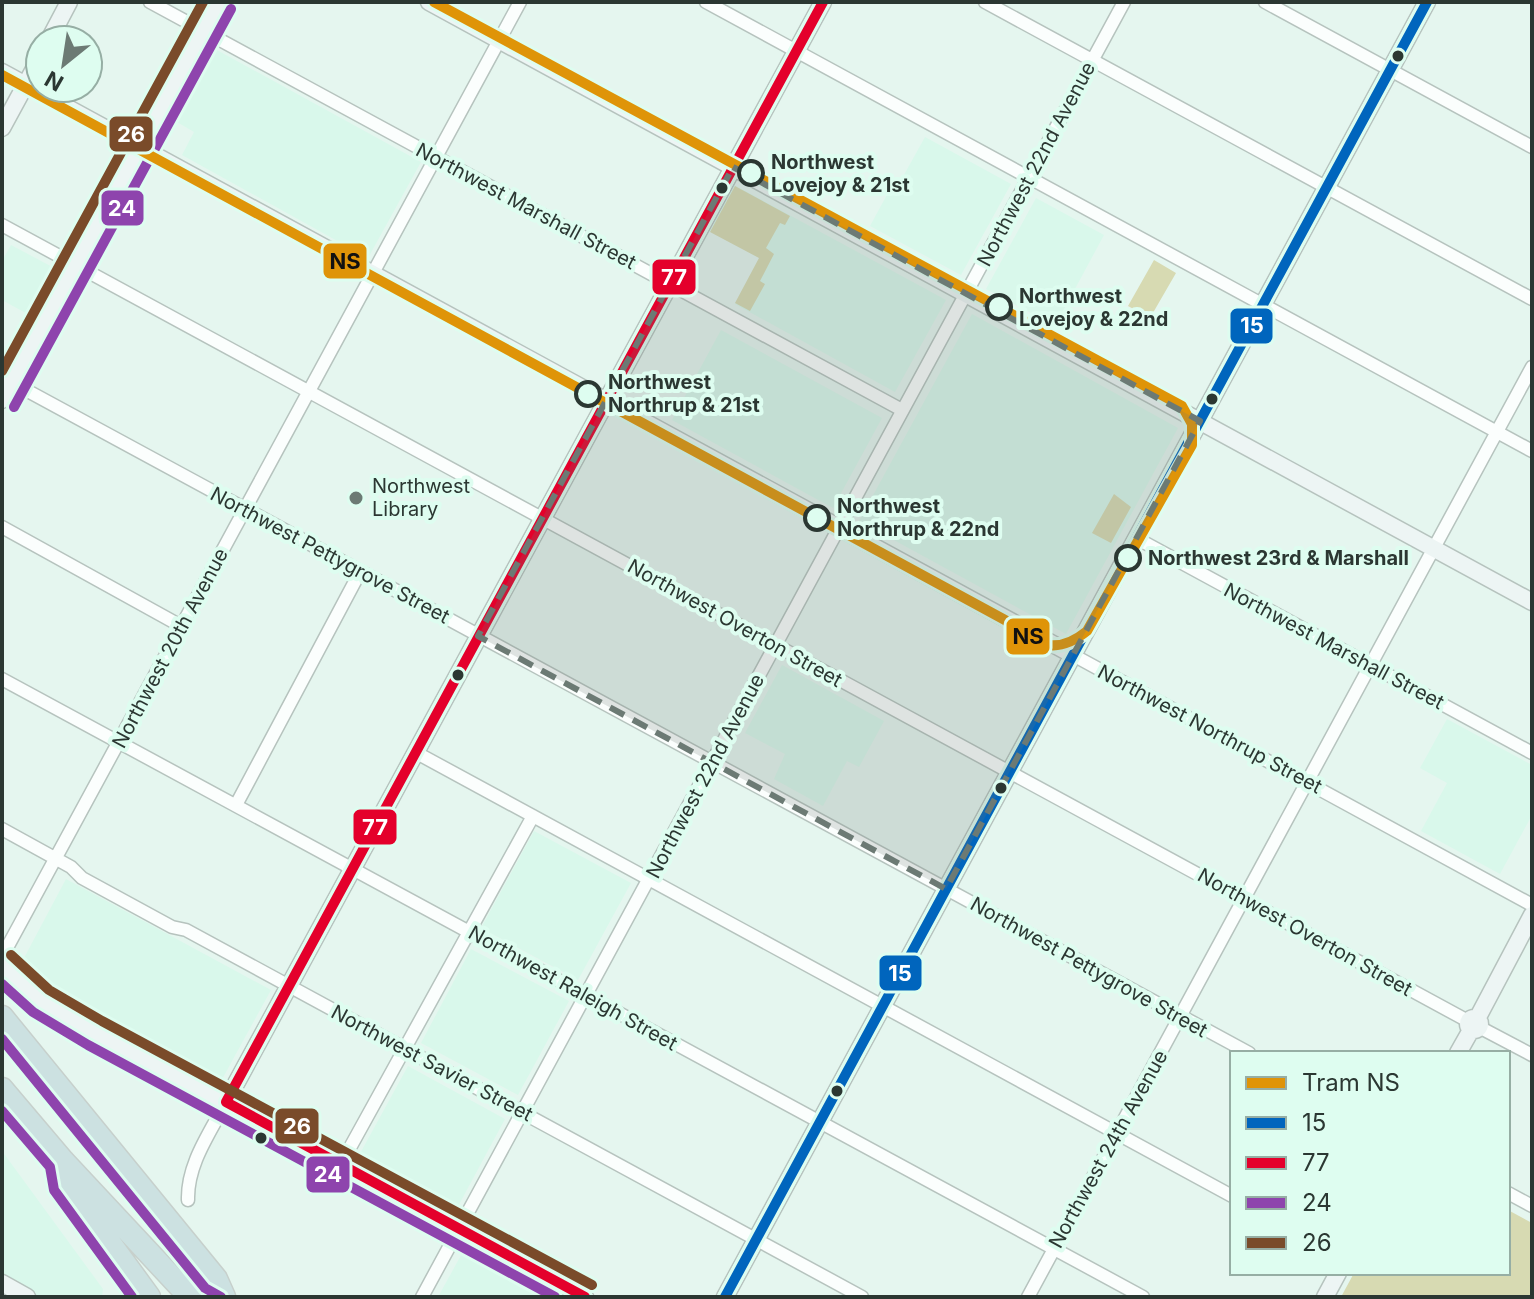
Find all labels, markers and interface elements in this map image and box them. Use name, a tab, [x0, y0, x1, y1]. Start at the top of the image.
north arrow	[24, 24, 104, 104]
unlabelled marker	[1390, 48, 1406, 64]
street label: Northwest 22nd Avenue	[972, 58, 1100, 270]
text: N	[40, 66, 68, 97]
line badge: 26	[108, 115, 154, 153]
text: 26	[117, 121, 145, 147]
street label: Northwest Marshall Street	[412, 138, 641, 275]
place label: Northwest Lovejoy & 21st	[771, 150, 910, 197]
marker: Northwest Lovejoy & 21st	[738, 160, 764, 186]
unlabelled marker	[714, 180, 730, 196]
line badge: 24	[100, 189, 145, 227]
text: 24	[108, 195, 136, 221]
line badge: NS	[322, 242, 368, 280]
text: NS	[329, 248, 361, 274]
line badge: 77	[651, 258, 697, 296]
text: 77	[661, 264, 687, 290]
place label: Northwest Lovejoy & 22nd	[1019, 284, 1168, 331]
marker: Northwest Lovejoy & 22nd	[986, 294, 1012, 320]
line badge: 15	[1229, 307, 1274, 345]
text: 15	[1240, 312, 1264, 338]
place label: Northwest Northrup & 21st	[608, 370, 760, 417]
marker: Northwest Northrup & 21st	[575, 381, 601, 407]
unlabelled marker	[1204, 391, 1220, 407]
place label: Northwest Library	[372, 474, 470, 521]
street label: Northwest Pettygrove Street	[206, 482, 454, 629]
marker: Northwest Library	[347, 489, 365, 507]
place label: Northwest Northrup & 22nd	[837, 494, 999, 541]
marker: Northwest Northrup & 22nd	[804, 505, 830, 531]
street label: Northwest 20th Avenue	[107, 544, 233, 752]
marker: Northwest 23rd & Marshall	[1115, 545, 1141, 571]
place label: Northwest 23rd & Marshall	[1148, 546, 1409, 570]
street label: Northwest Overton Street	[624, 554, 847, 692]
street label: Northwest Marshall Street	[1220, 578, 1449, 715]
line badge: NS	[1005, 617, 1051, 656]
text: NS	[1012, 623, 1044, 649]
street label: Northwest Northrup Street	[1094, 660, 1327, 799]
unlabelled marker	[450, 667, 466, 683]
street label: Northwest 22nd Avenue	[641, 670, 769, 882]
unlabelled marker	[993, 780, 1009, 796]
line badge: 77	[352, 808, 398, 846]
text: 77	[362, 814, 388, 840]
street label: Northwest Overton Street	[1194, 863, 1417, 1001]
street label: Northwest Pettygrove Street	[966, 892, 1212, 1043]
street label: Northwest Raleigh Street	[464, 920, 682, 1056]
line badge: 15	[878, 954, 923, 992]
text: 15	[888, 960, 912, 986]
street label: Northwest Savier Street	[327, 1000, 537, 1127]
street label: Northwest 24th Avenue	[1044, 1046, 1172, 1252]
legend	[1230, 1051, 1510, 1275]
text: Tram NS	[1302, 1068, 1400, 1097]
unlabelled marker	[829, 1083, 845, 1099]
line badge: 26	[274, 1107, 320, 1145]
text: 15	[1302, 1108, 1326, 1137]
text: 26	[283, 1113, 311, 1139]
unlabelled marker	[253, 1130, 269, 1146]
text: 77	[1302, 1148, 1330, 1177]
line badge: 24	[305, 1155, 351, 1194]
text: 24	[314, 1161, 342, 1187]
text: 24	[1302, 1188, 1332, 1217]
text: 26	[1302, 1228, 1332, 1257]

